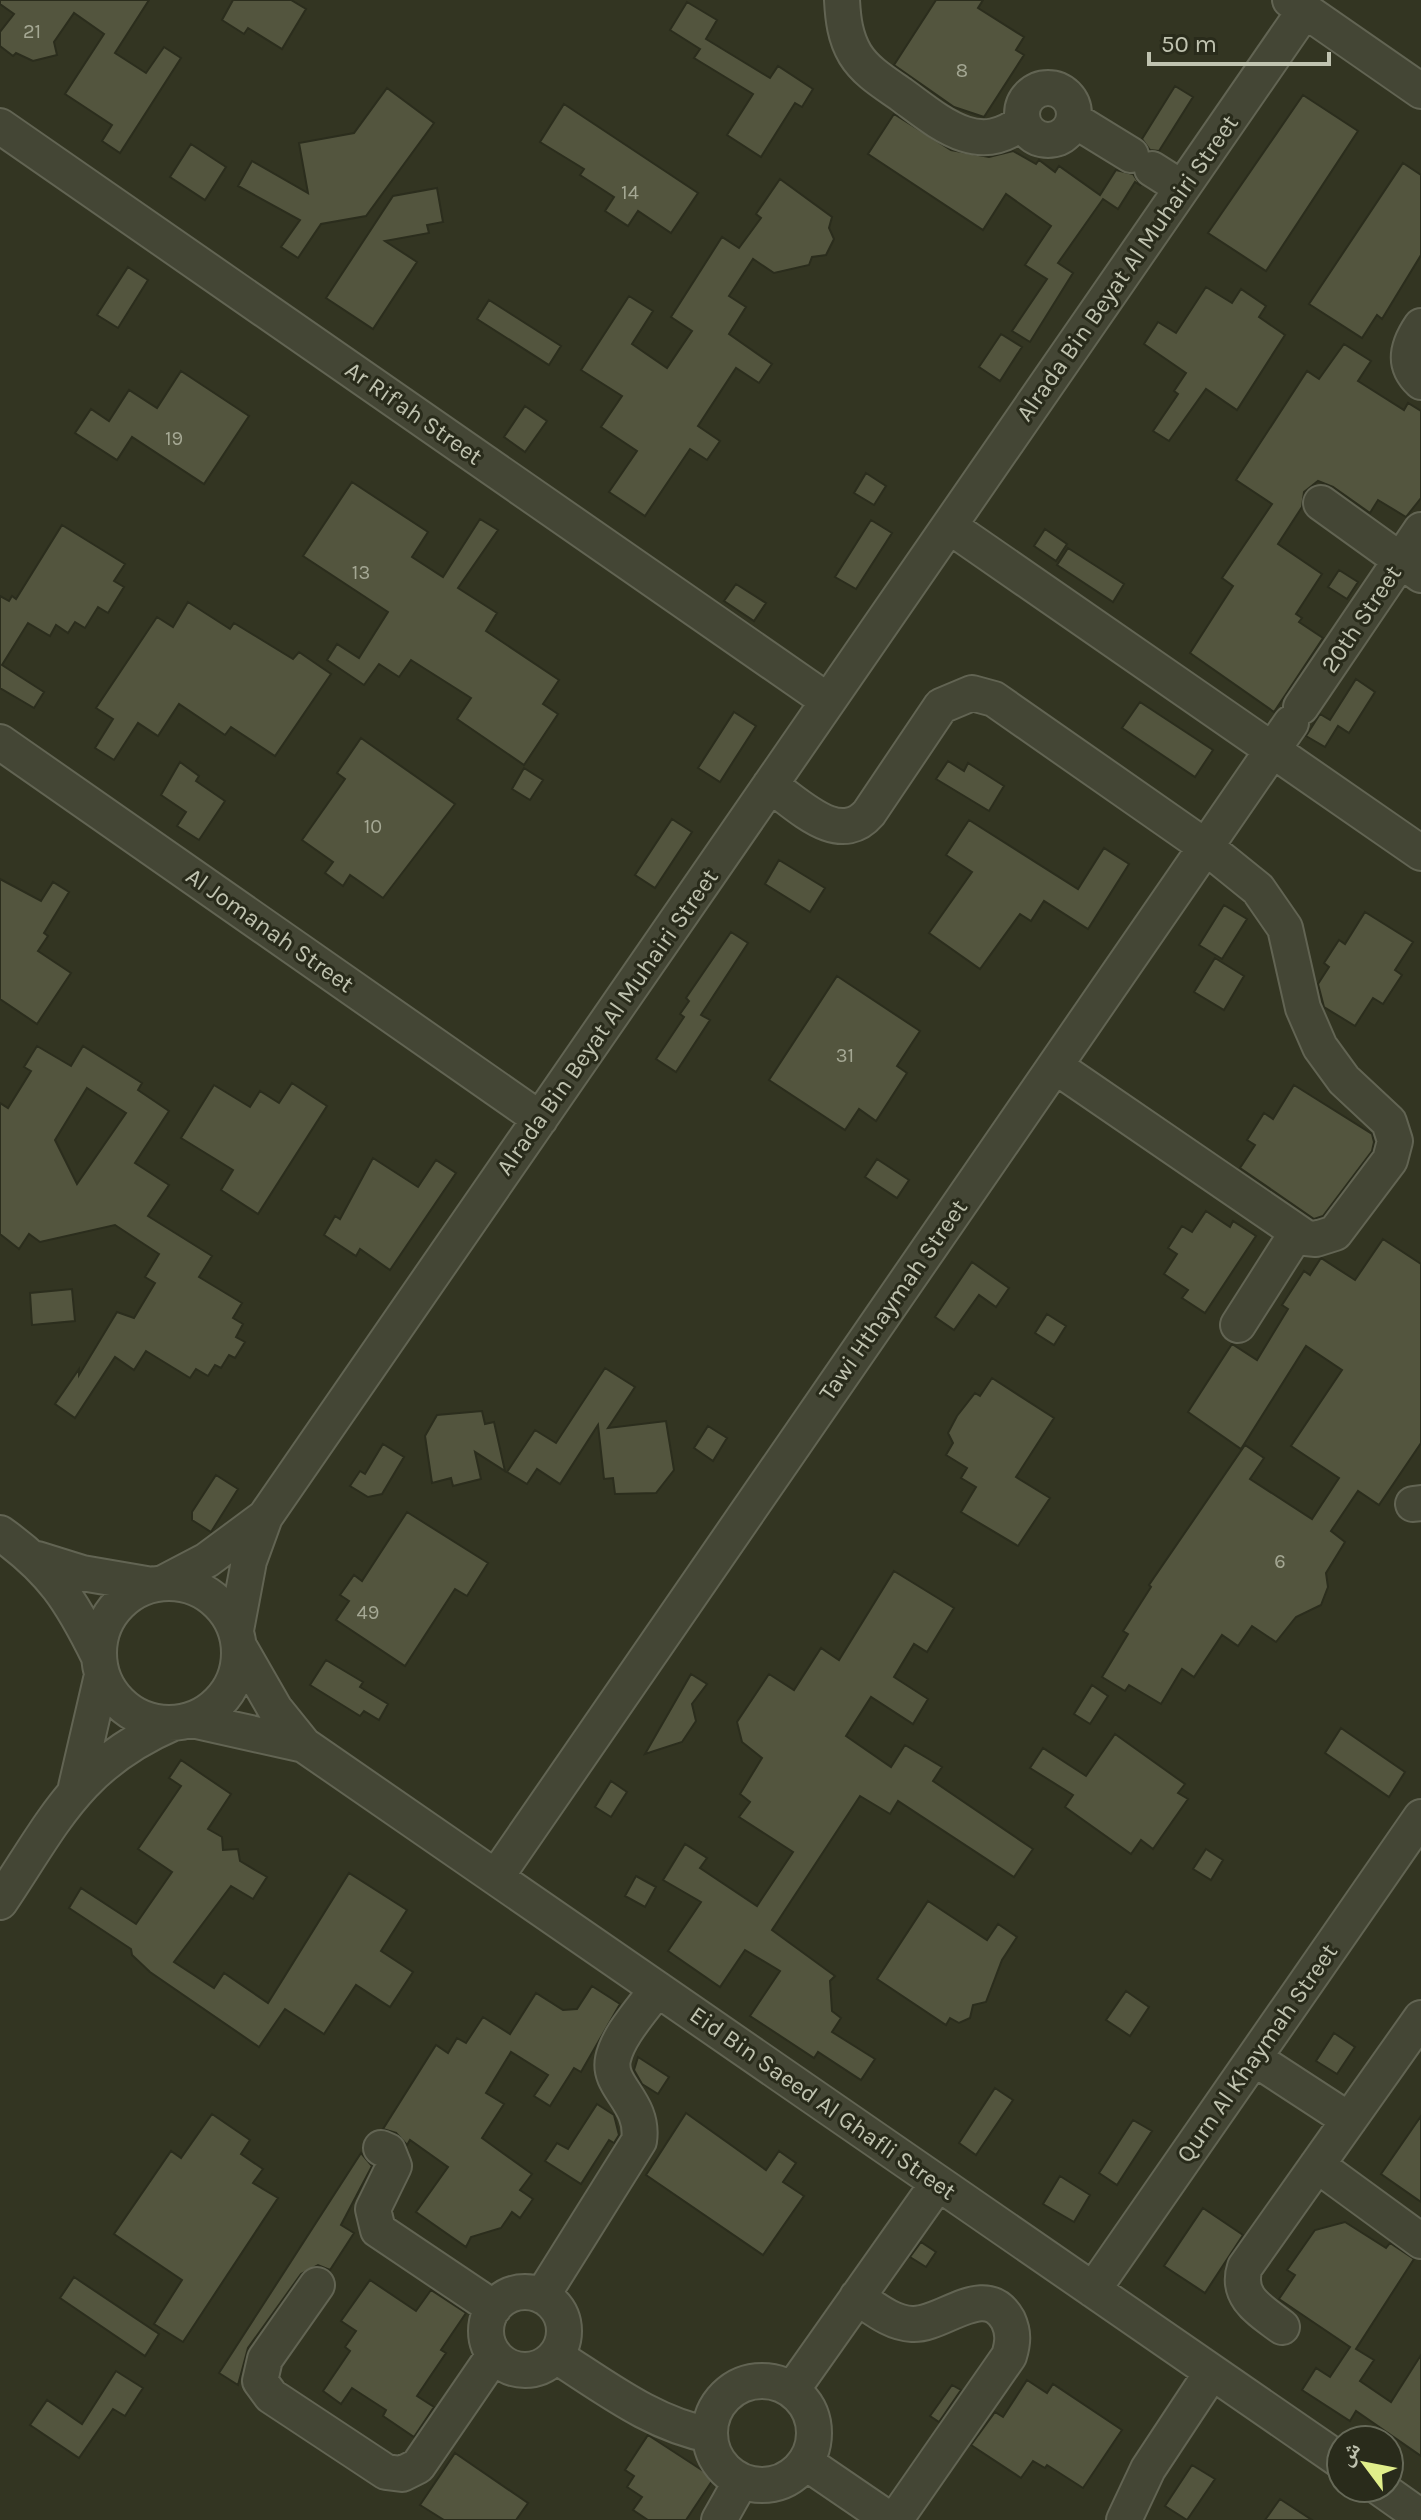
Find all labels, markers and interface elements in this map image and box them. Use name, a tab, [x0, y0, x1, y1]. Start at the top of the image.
scale bar	[1149, 16, 1329, 66]
house number: 21	[23, 20, 41, 43]
text: 50 m	[1161, 30, 1217, 58]
house number: 8	[956, 59, 968, 82]
street label: Alrada Bin Beyat Al Muhairi Street	[1010, 109, 1244, 427]
house number: 14	[621, 181, 639, 204]
street label: Ar Rif'ah Street	[340, 355, 488, 471]
house number: 19	[165, 427, 183, 450]
street label: 20th Street	[1315, 560, 1407, 678]
house number: 13	[352, 561, 370, 584]
house number: 10	[364, 815, 382, 838]
street label: Al Jomanah Street	[181, 862, 359, 998]
street label: Alrada Bin Beyat Al Muhairi Street	[490, 863, 724, 1181]
house number: 31	[836, 1044, 854, 1067]
street label: Tawi Hthaymah Street	[813, 1194, 973, 1406]
house number: 6	[1274, 1550, 1286, 1573]
house number: 49	[357, 1601, 379, 1624]
street label: Qurn Al Khaymah Street	[1171, 1938, 1343, 2168]
street label: Eid Bin Saeed Al Ghafli Street	[685, 2000, 961, 2206]
north arrow	[1325, 2424, 1405, 2504]
text: ش	[1332, 2437, 1366, 2471]

